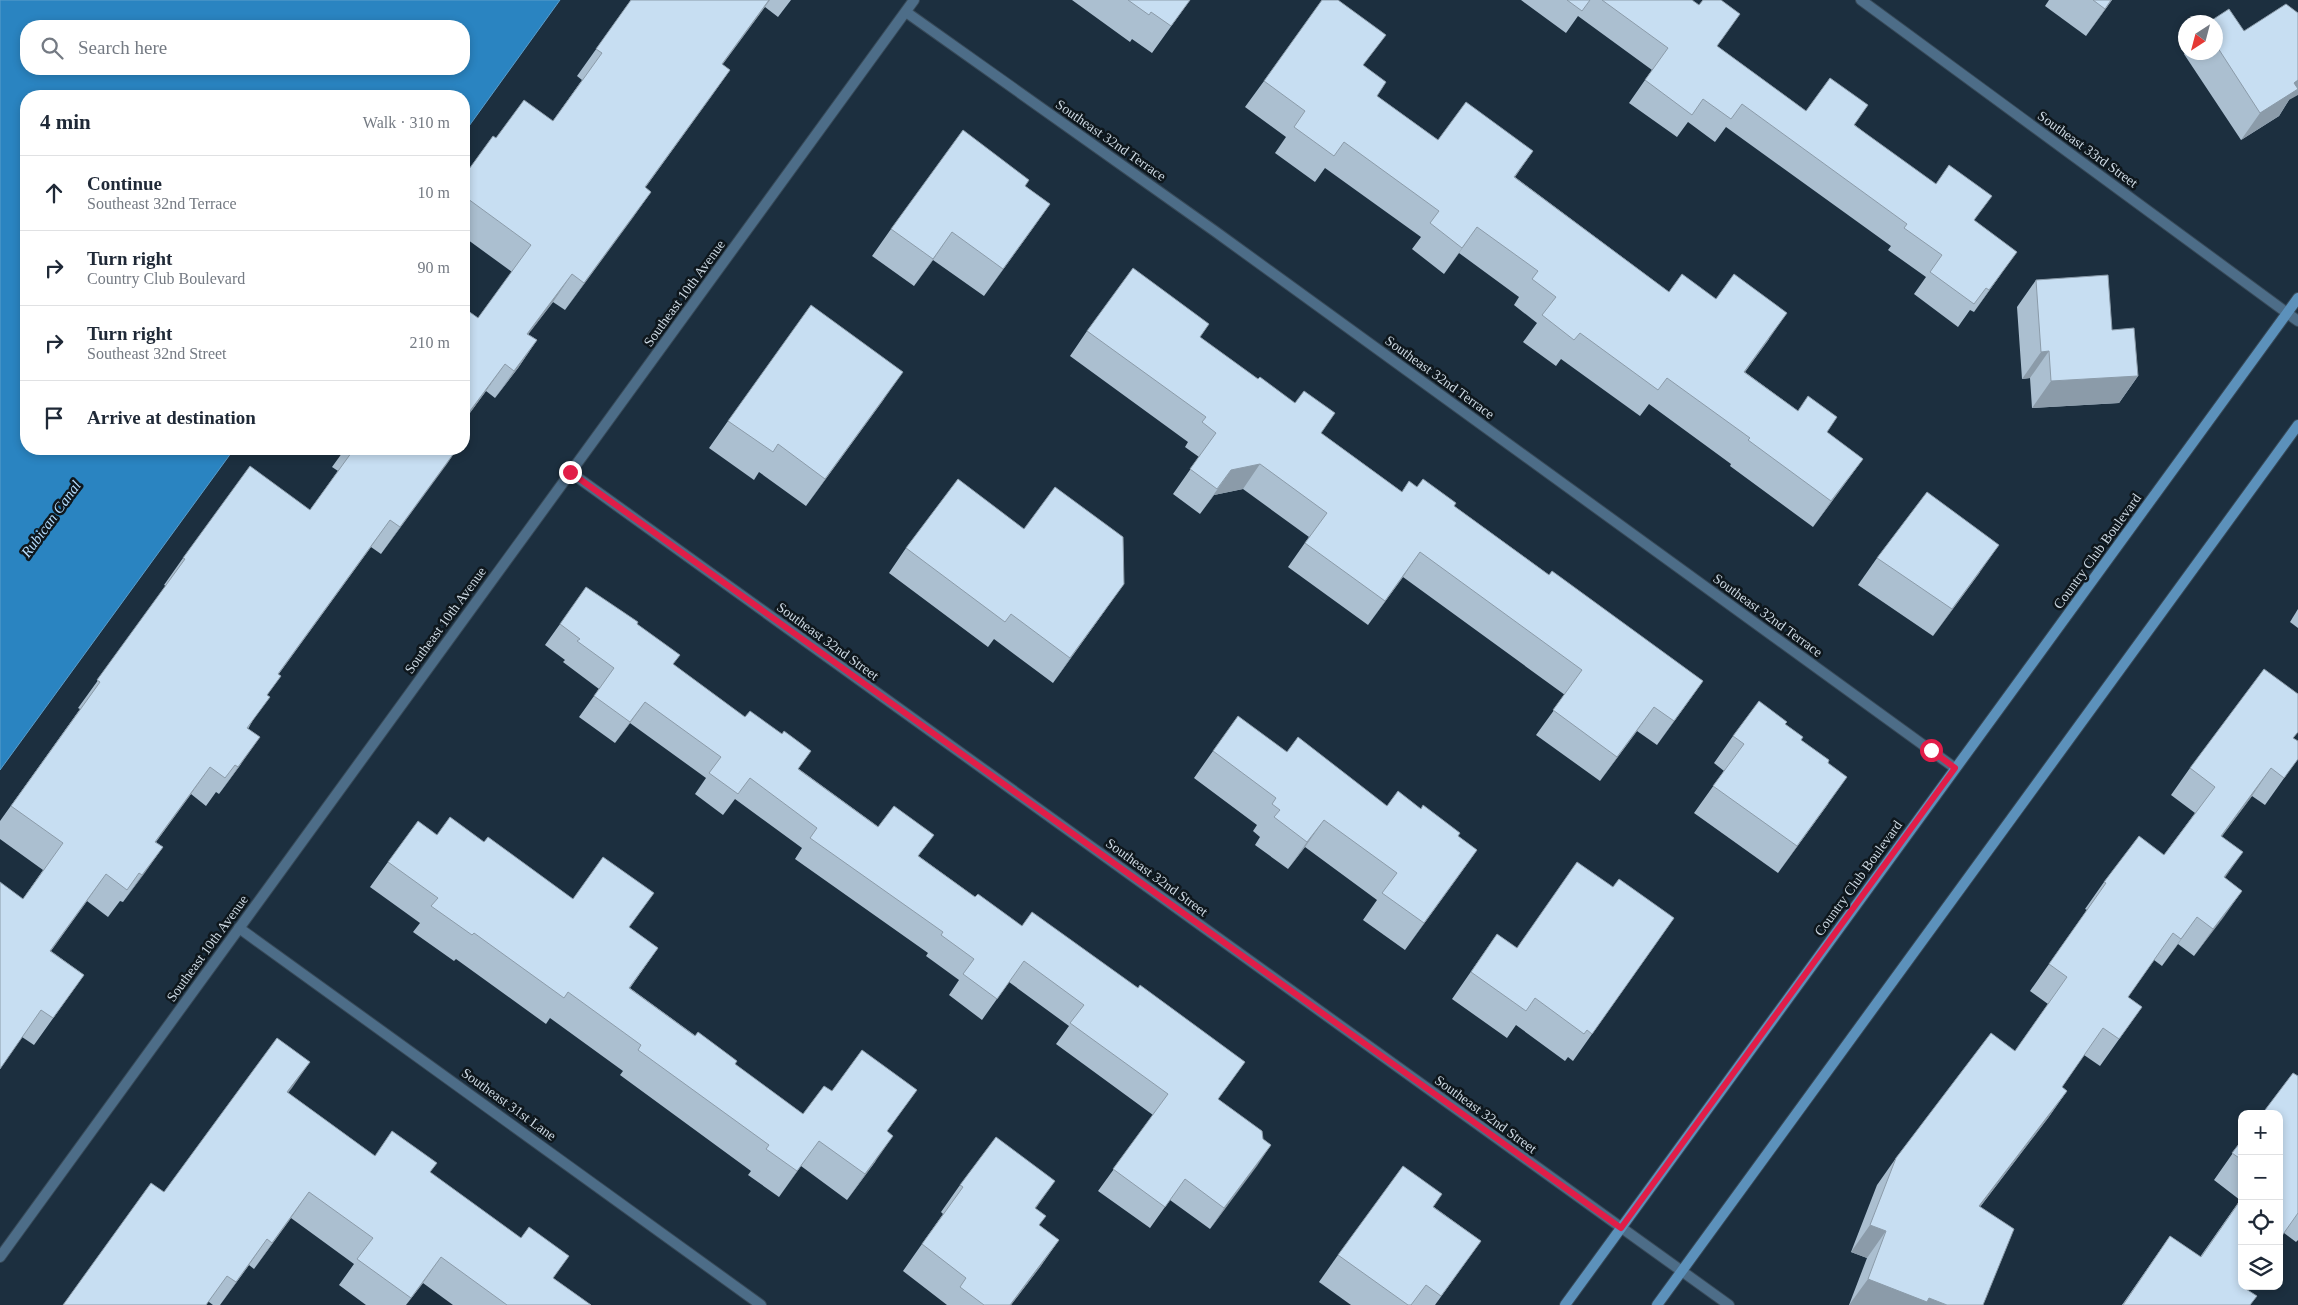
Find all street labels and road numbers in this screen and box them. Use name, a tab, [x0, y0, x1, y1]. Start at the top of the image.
street label: Southeast 32nd Terrace	[1053, 97, 1169, 184]
street label: Southeast 33rd Street	[2035, 108, 2141, 191]
street label: Southeast 10th Avenue	[641, 237, 728, 350]
street label: Southeast 32nd Terrace	[1382, 333, 1497, 422]
street label: Country Club Boulevard	[2051, 491, 2144, 612]
street label: Southeast 10th Avenue	[402, 564, 489, 677]
street label: Southeast 32nd Terrace	[1710, 571, 1825, 660]
street label: Southeast 32nd Street	[774, 599, 882, 683]
street label: Country Club Boulevard	[1812, 818, 1905, 939]
street label: Southeast 32nd Street	[1103, 835, 1211, 919]
street label: Southeast 10th Avenue	[164, 892, 251, 1005]
street label: Southeast 31st Lane	[459, 1065, 559, 1144]
street label: Southeast 32nd Street	[1432, 1072, 1540, 1156]

